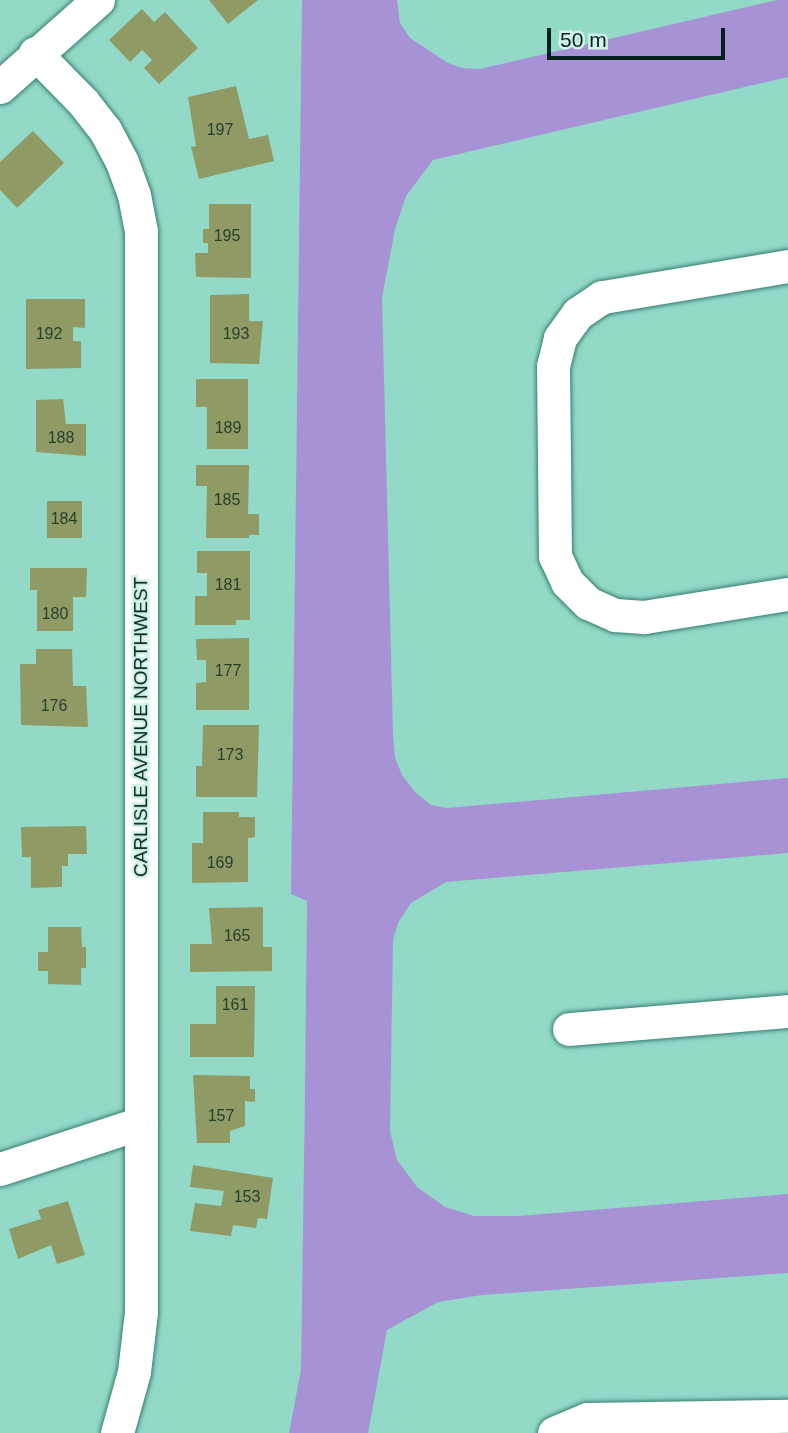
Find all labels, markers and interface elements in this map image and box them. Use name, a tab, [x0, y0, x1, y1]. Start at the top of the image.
scale bar	[550, 14, 728, 58]
text: 50 m	[560, 28, 607, 51]
house number: 197	[207, 120, 233, 140]
house number: 195	[214, 226, 240, 246]
house number: 192	[36, 324, 62, 344]
house number: 193	[223, 324, 249, 344]
house number: 189	[215, 418, 241, 438]
house number: 188	[48, 428, 74, 448]
house number: 185	[214, 490, 240, 510]
house number: 184	[51, 509, 77, 529]
house number: 181	[215, 575, 241, 595]
street label: CARLISLE AVENUE NORTHWEST	[130, 576, 152, 878]
house number: 180	[42, 604, 68, 624]
house number: 177	[215, 661, 241, 681]
house number: 176	[41, 696, 67, 716]
house number: 173	[217, 745, 243, 765]
house number: 169	[207, 853, 233, 873]
house number: 165	[224, 926, 250, 946]
house number: 161	[222, 995, 248, 1015]
house number: 157	[208, 1106, 234, 1126]
house number: 153	[234, 1187, 260, 1207]

